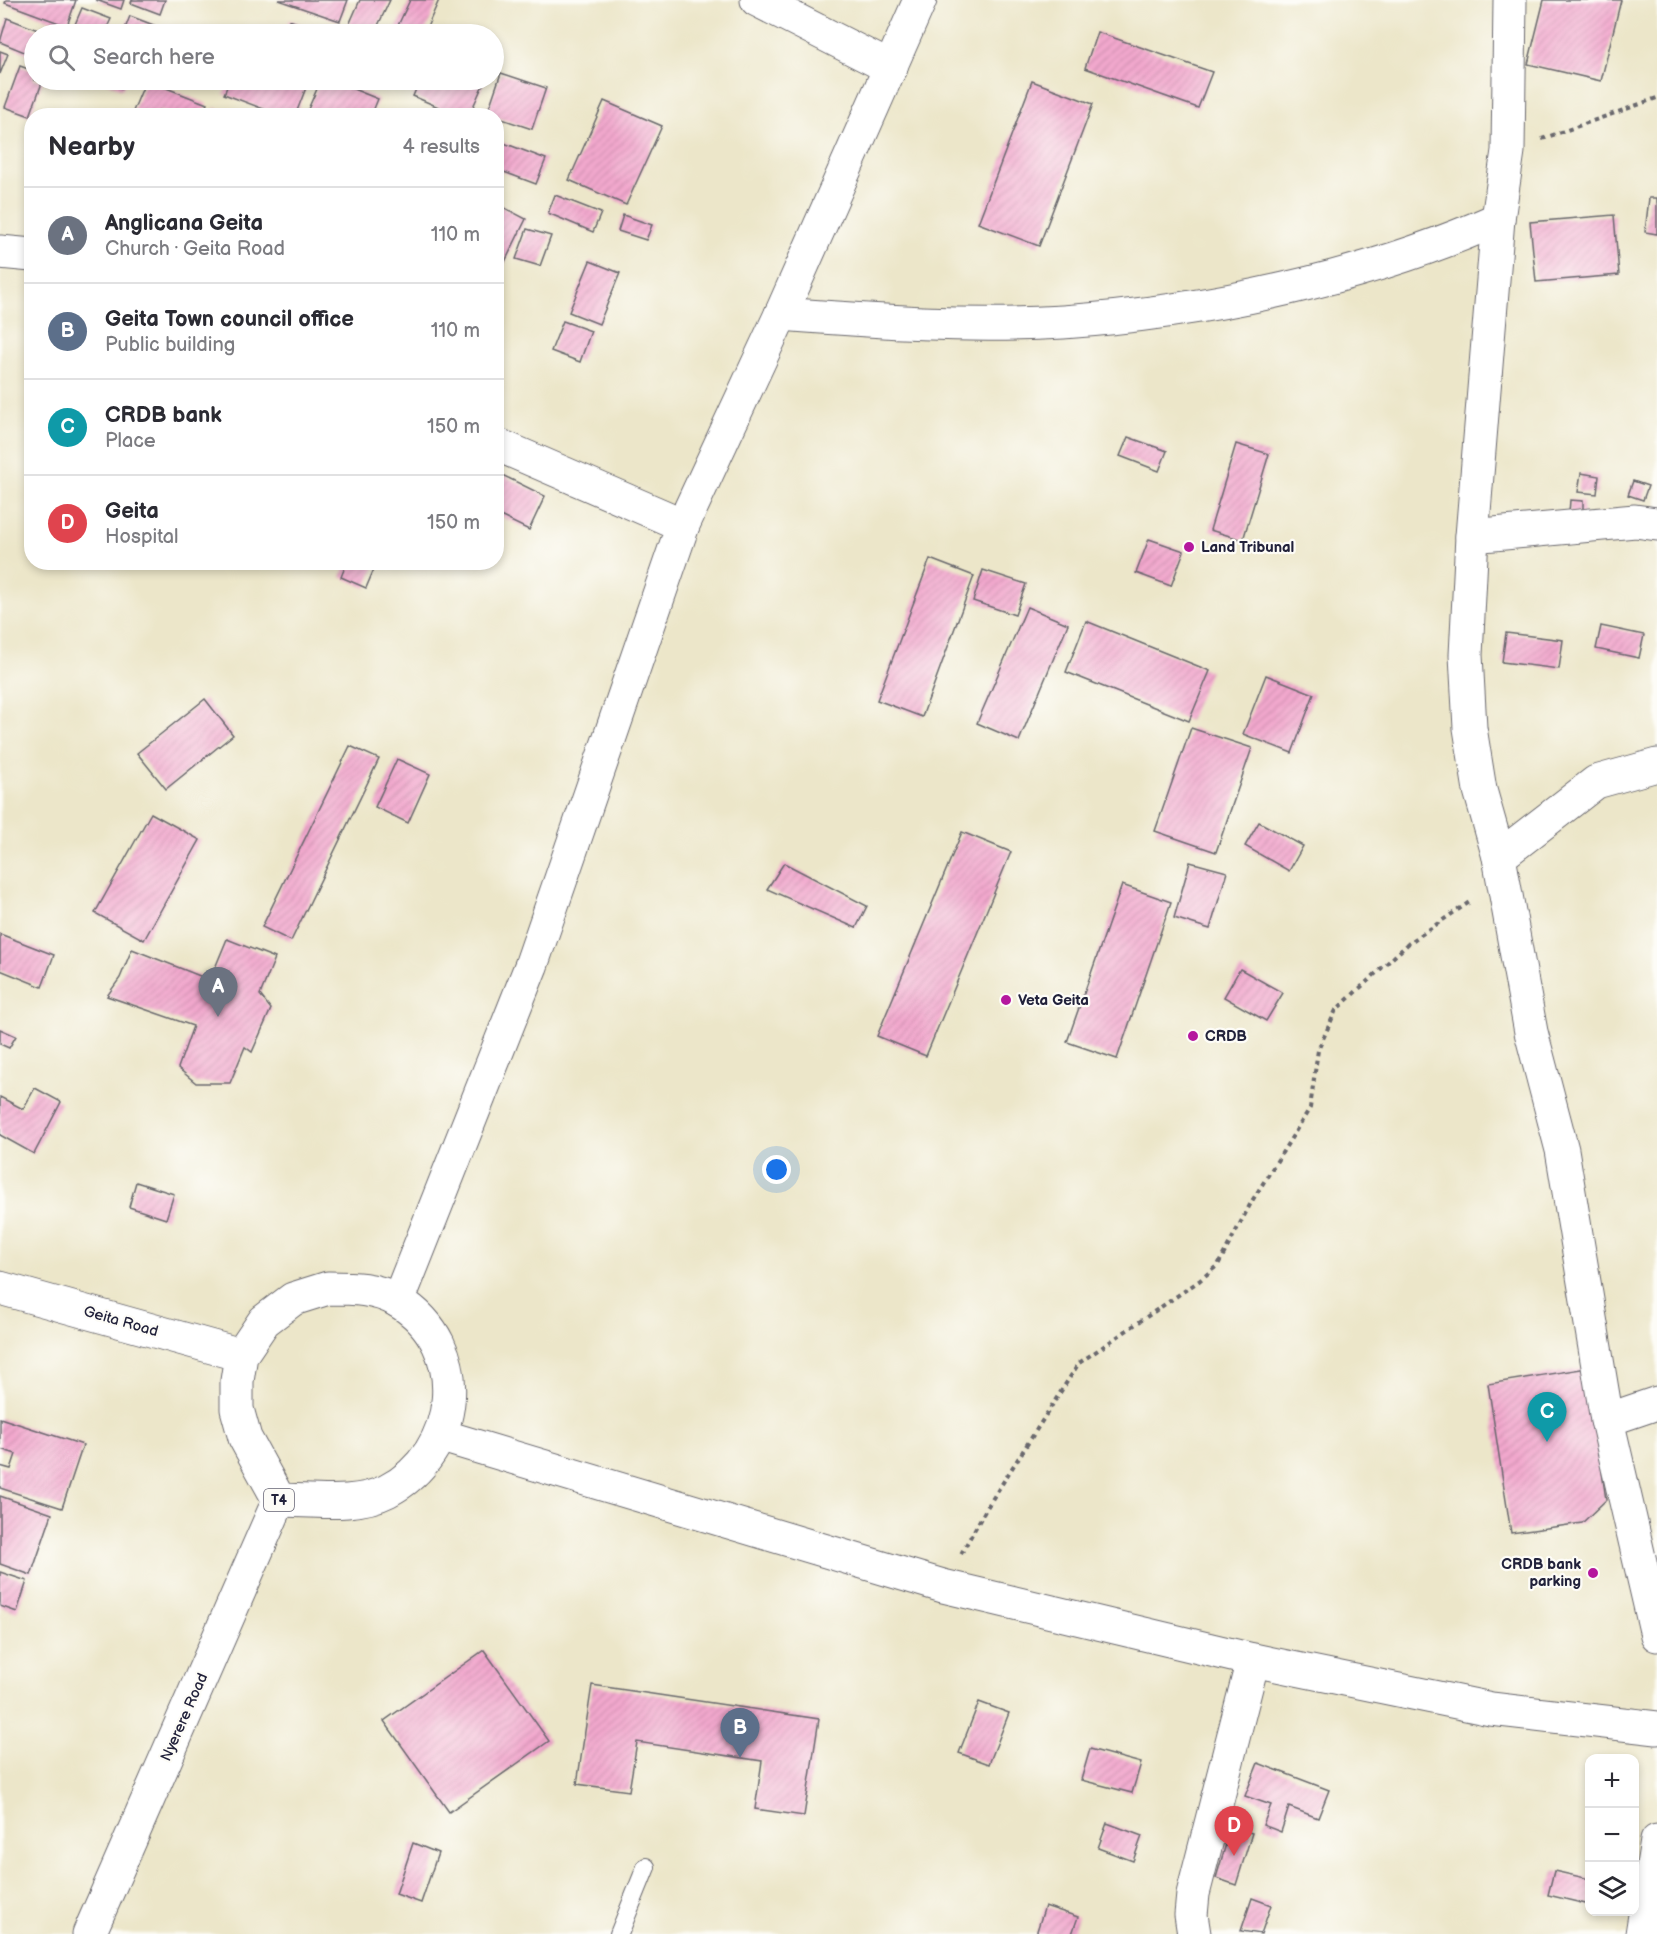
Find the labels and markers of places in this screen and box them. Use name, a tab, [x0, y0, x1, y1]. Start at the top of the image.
place label: Land Tribunal	[1201, 538, 1294, 557]
marker: Land Tribunal	[1182, 540, 1196, 554]
pin: A	[198, 968, 238, 1017]
place label: Veta Geita	[1018, 991, 1089, 1010]
marker: Veta Geita	[999, 993, 1013, 1007]
place label: CRDB	[1205, 1027, 1247, 1046]
marker: CRDB	[1186, 1029, 1200, 1043]
pin: C	[1528, 1392, 1566, 1442]
place label: CRDB bank parking	[1501, 1555, 1581, 1591]
marker: CRDB bank parking	[1586, 1566, 1600, 1580]
pin: B	[720, 1708, 760, 1758]
pin: D	[1214, 1806, 1254, 1856]

